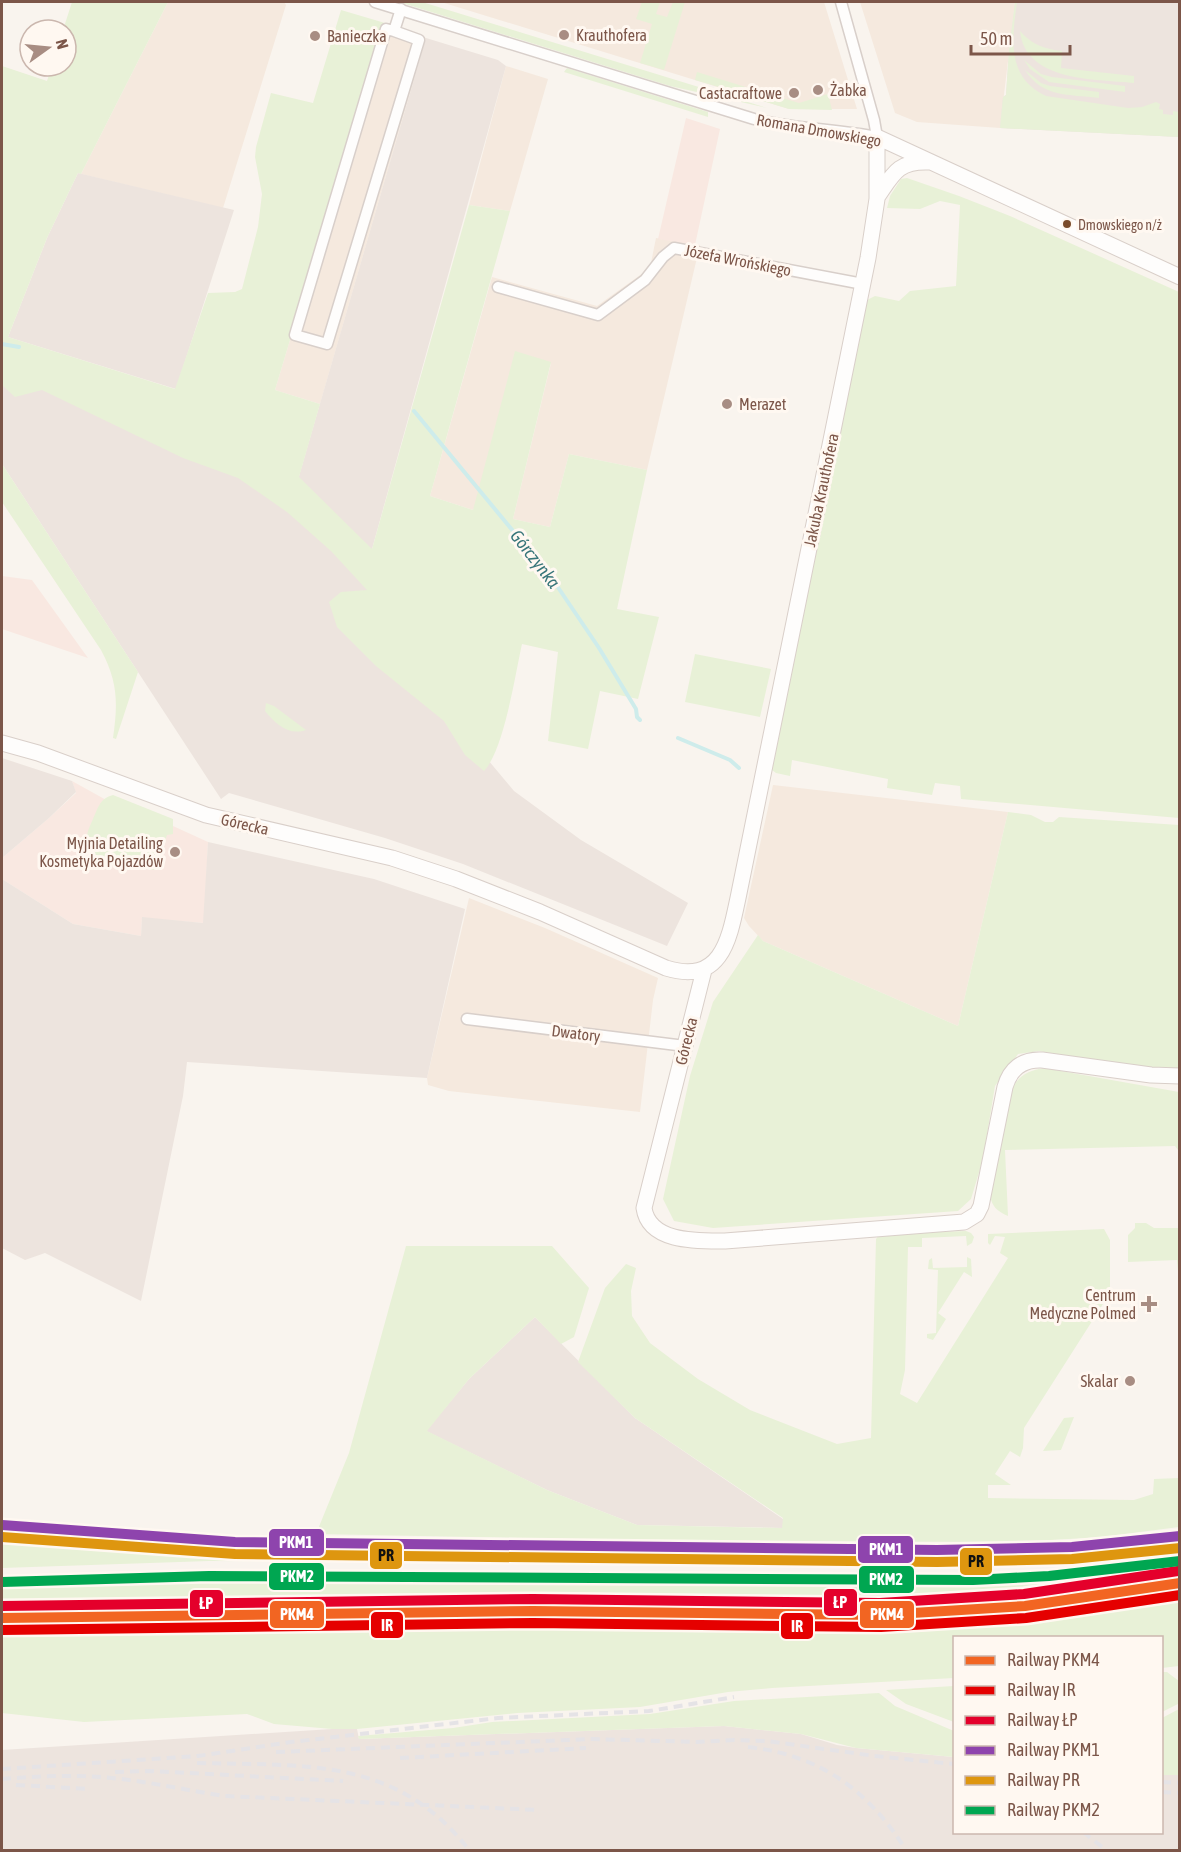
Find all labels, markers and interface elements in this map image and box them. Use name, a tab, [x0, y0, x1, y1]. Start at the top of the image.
north arrow	[18, 18, 78, 78]
scale bar	[971, 18, 1070, 56]
place label: Krauthofera	[576, 26, 647, 44]
place label: Banieczka	[327, 27, 387, 45]
marker: Krauthofera	[557, 28, 571, 42]
text: 50 m	[980, 28, 1012, 49]
marker: Banieczka	[308, 29, 322, 43]
text: N	[53, 37, 72, 51]
place label: Żabka	[830, 81, 867, 99]
marker: Żabka	[811, 83, 825, 97]
place label: Castacraftowe	[699, 84, 782, 102]
marker: Castacraftowe	[787, 86, 801, 100]
street label: Romana Dmowskiego	[755, 110, 883, 151]
place label: Dmowskiego n/ż	[1078, 217, 1162, 233]
marker: Dmowskiego n/ż	[1061, 218, 1073, 230]
street label: Józefa Wrońskiego	[683, 241, 793, 280]
place label: Merazet	[739, 395, 787, 413]
marker: Merazet	[720, 397, 734, 411]
street label: Jakuba Krauthofera	[800, 432, 842, 548]
water label: Górczynka	[506, 525, 565, 592]
street label: Górecka	[219, 810, 271, 838]
place label: Myjnia Detailing Kosmetyka Pojazdów	[39, 834, 163, 871]
marker: Myjnia Detailing Kosmetyka Pojazdów	[168, 845, 182, 859]
street label: Górecka	[671, 1015, 701, 1067]
street label: Dwatory	[550, 1021, 602, 1046]
place label: Centrum Medyczne Polmed	[1029, 1286, 1136, 1323]
marker: Centrum Medyczne Polmed	[1140, 1295, 1158, 1313]
place label: Skalar	[1080, 1372, 1118, 1390]
marker: Skalar	[1123, 1374, 1137, 1388]
line badge: PKM1	[268, 1528, 325, 1557]
text: PKM1	[279, 1533, 313, 1551]
line badge: PKM1	[857, 1535, 914, 1564]
text: PKM1	[869, 1540, 903, 1558]
line badge: PR	[369, 1541, 403, 1570]
text: PR	[378, 1546, 394, 1564]
line badge: PR	[959, 1547, 993, 1576]
text: PR	[968, 1552, 984, 1570]
line badge: PKM2	[268, 1562, 325, 1591]
line badge: PKM2	[858, 1565, 915, 1594]
text: PKM2	[280, 1567, 314, 1585]
text: PKM2	[869, 1570, 903, 1588]
line badge: ŁP	[823, 1588, 858, 1617]
line badge: ŁP	[189, 1589, 224, 1618]
text: ŁP	[833, 1593, 847, 1611]
text: ŁP	[199, 1594, 213, 1612]
line badge: PKM4	[269, 1600, 325, 1629]
line badge: PKM4	[859, 1600, 915, 1629]
text: PKM4	[280, 1605, 314, 1623]
text: PKM4	[870, 1605, 904, 1623]
line badge: IR	[370, 1611, 404, 1639]
line badge: IR	[780, 1612, 814, 1640]
text: IR	[381, 1616, 393, 1634]
text: IR	[791, 1617, 803, 1635]
legend	[953, 1636, 1163, 1834]
text: Railway PKM4	[1007, 1649, 1100, 1670]
text: Railway IR	[1007, 1679, 1076, 1700]
text: Railway ŁP	[1007, 1709, 1078, 1730]
text: Railway PKM1	[1007, 1739, 1100, 1760]
text: Railway PR	[1007, 1769, 1080, 1790]
text: Railway PKM2	[1007, 1799, 1100, 1820]

